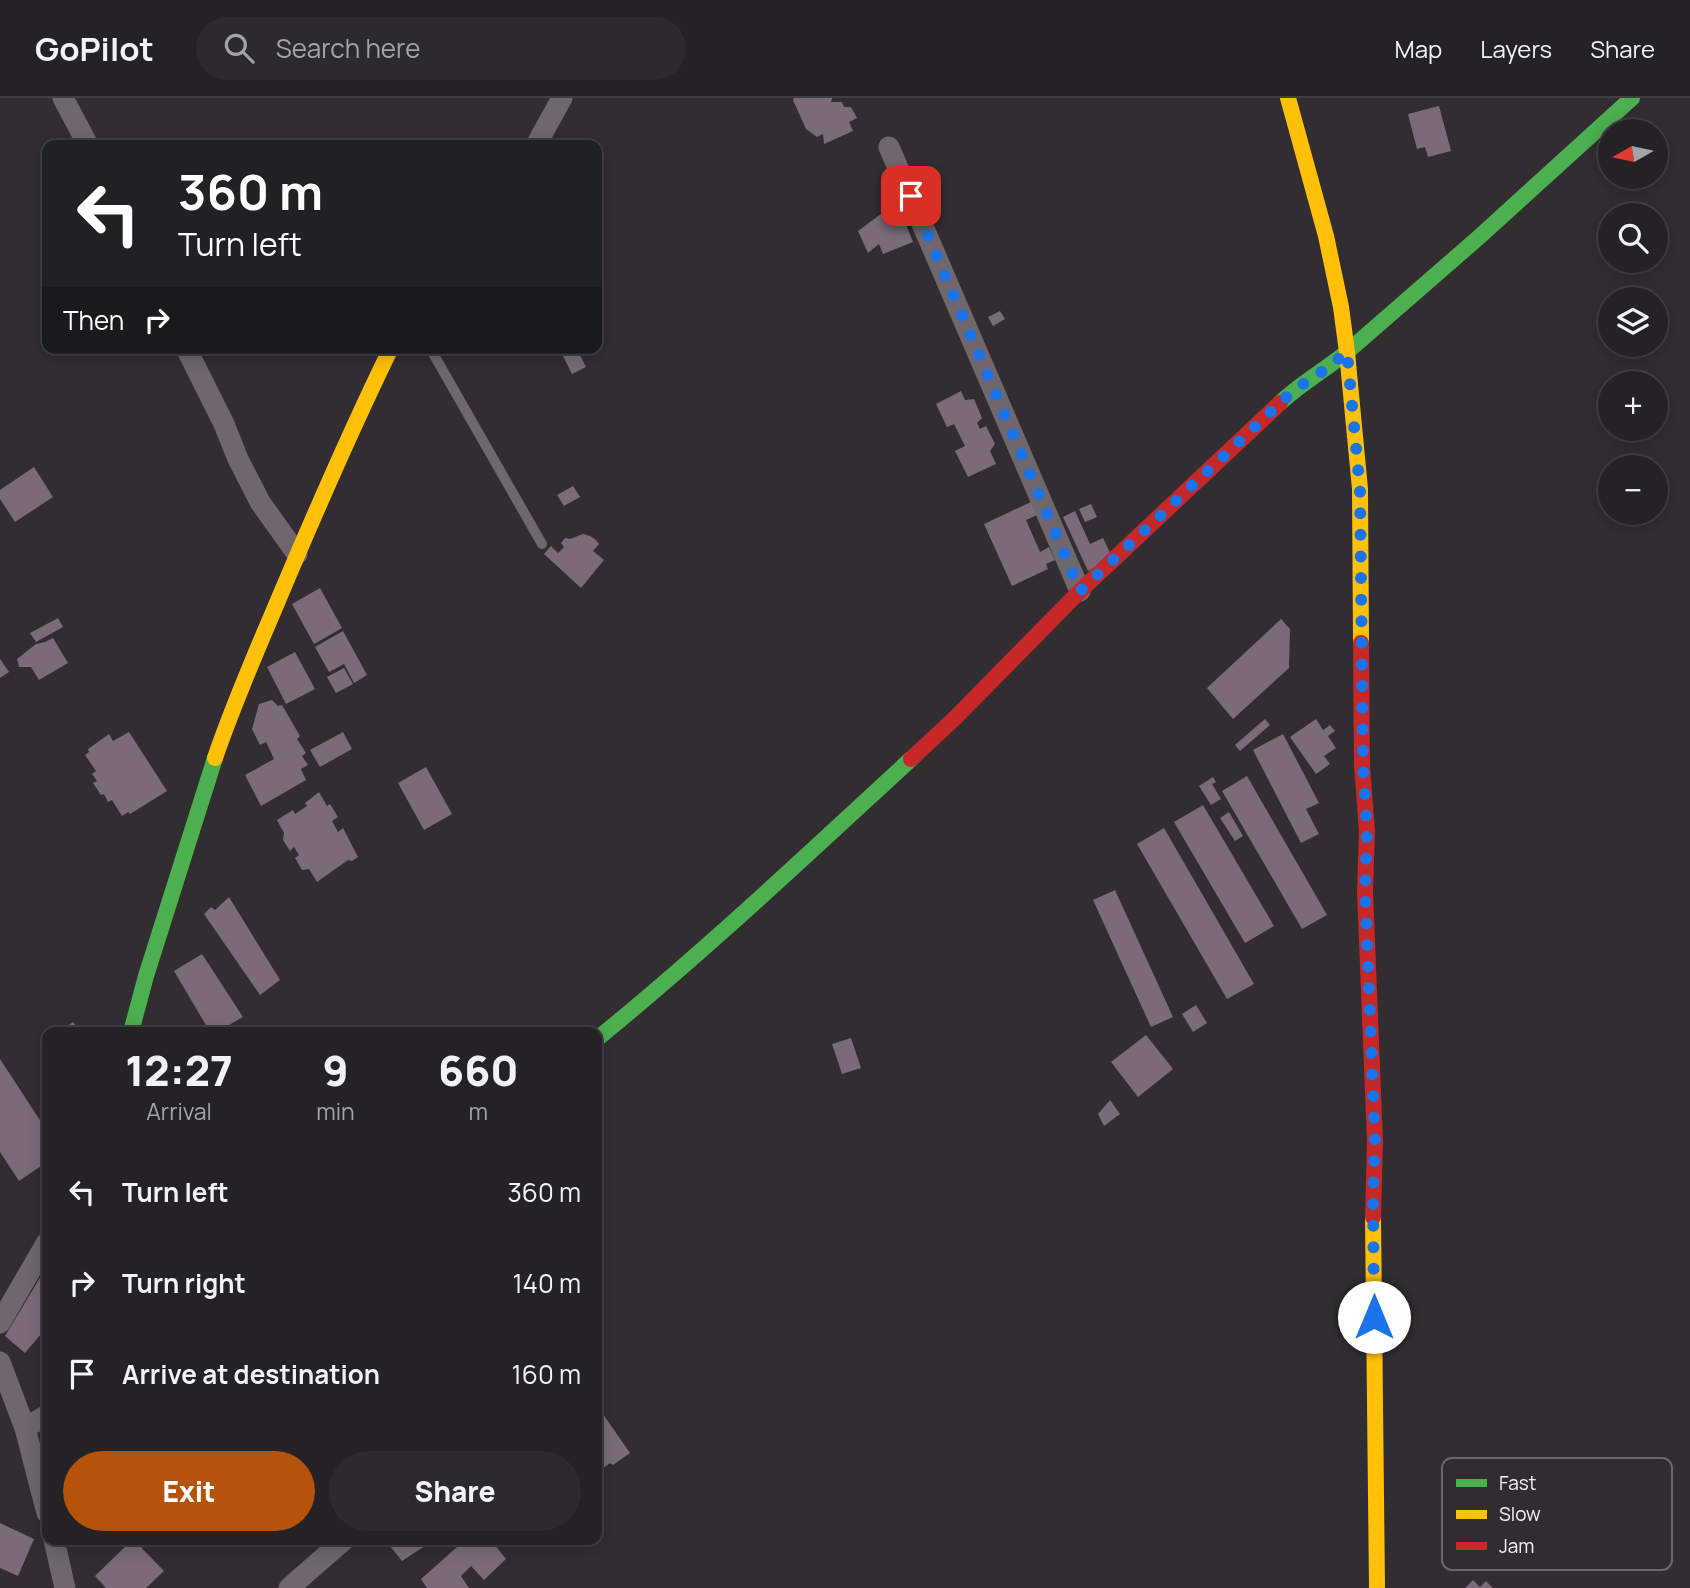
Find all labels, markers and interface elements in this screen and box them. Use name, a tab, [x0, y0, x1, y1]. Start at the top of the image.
search box	[196, 17, 686, 80]
text: GoPilot	[35, 26, 154, 71]
icon: search	[220, 29, 258, 67]
text: Search here	[276, 30, 420, 66]
text: Map	[1395, 32, 1442, 65]
text: Layers	[1480, 32, 1552, 65]
text: Share	[1590, 32, 1655, 65]
north arrow	[1598, 119, 1668, 189]
map controls	[1598, 119, 1668, 525]
text: 360 m	[178, 158, 323, 225]
pin	[881, 166, 941, 226]
icon: left	[63, 168, 154, 259]
icon: arrive	[892, 177, 930, 215]
button: search	[1598, 203, 1668, 273]
text: Turn left	[178, 222, 302, 266]
button: layers	[1598, 287, 1668, 357]
icon: right	[138, 301, 176, 339]
text: Then	[63, 302, 124, 338]
button: +	[1598, 371, 1668, 441]
button: −	[1598, 455, 1668, 525]
text: 12:27	[125, 1041, 233, 1099]
text: 9	[322, 1041, 349, 1099]
text: 660	[438, 1041, 519, 1099]
text: Arrival	[146, 1095, 212, 1127]
text: min	[316, 1095, 355, 1127]
text: m	[469, 1095, 488, 1127]
icon: left	[63, 1173, 101, 1211]
text: Turn left	[122, 1174, 229, 1210]
text: 360 m	[507, 1174, 581, 1210]
icon: right	[63, 1264, 101, 1302]
text: Turn right	[122, 1265, 246, 1301]
text: 140 m	[512, 1265, 581, 1301]
position arrow	[1337, 1280, 1411, 1354]
icon: arrive	[63, 1355, 101, 1393]
text: Arrive at destination	[122, 1356, 380, 1392]
text: 160 m	[512, 1356, 581, 1392]
button: Exit	[63, 1451, 315, 1531]
button: Share	[329, 1451, 581, 1531]
legend	[1442, 1458, 1672, 1570]
text: Fast	[1499, 1470, 1536, 1496]
text: Slow	[1499, 1501, 1541, 1527]
text: Jam	[1499, 1533, 1534, 1559]

